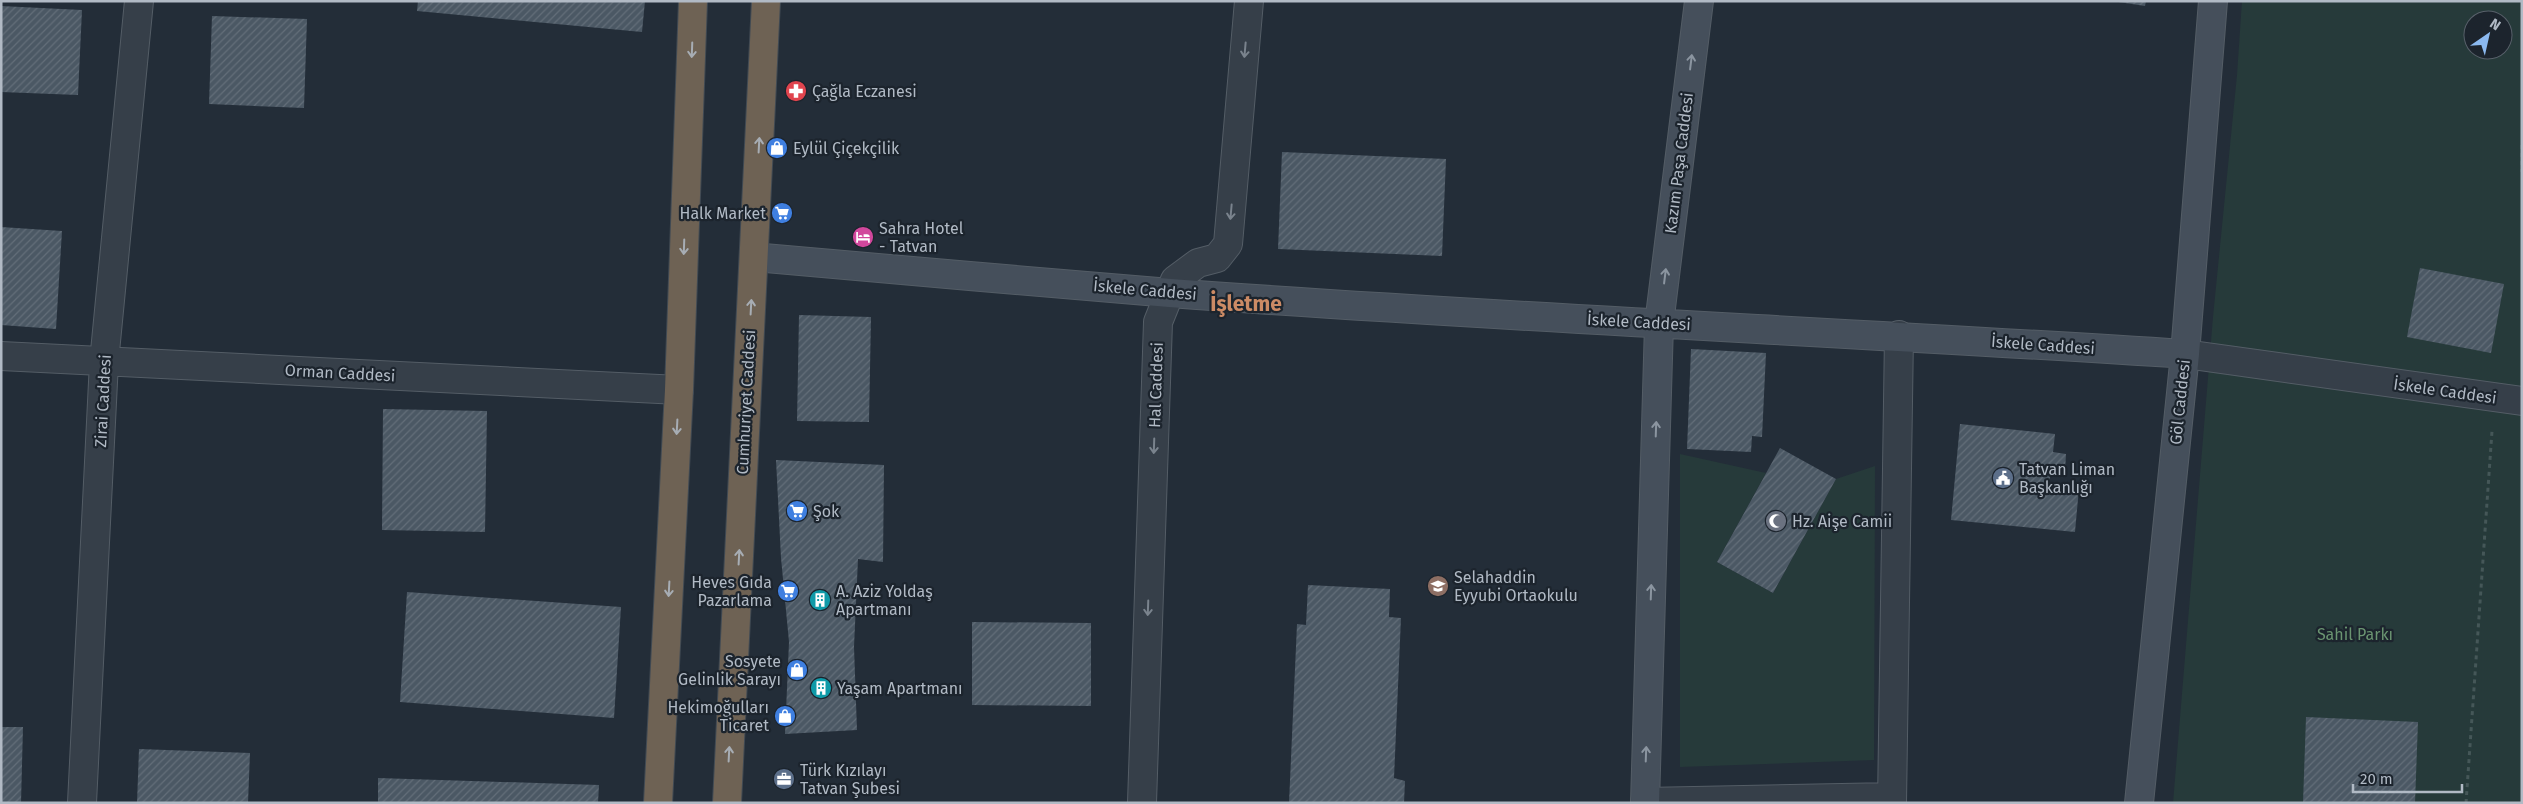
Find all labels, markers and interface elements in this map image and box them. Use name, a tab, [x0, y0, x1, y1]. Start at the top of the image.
north arrow	[2463, 10, 2513, 60]
text: N	[2486, 15, 2504, 34]
one-way arrow	[687, 42, 696, 58]
one-way arrow	[1240, 42, 1249, 58]
one-way arrow	[1686, 55, 1696, 71]
pharmacy icon: Çağla Eczanesi	[784, 79, 808, 103]
place label: Çağla Eczanesi	[812, 82, 917, 102]
street label: Kazım Paşa Caddesi	[1661, 91, 1698, 235]
shop icon: Eylül Çiçekçilik	[765, 136, 789, 160]
one-way arrow	[755, 137, 764, 153]
place label: Eylül Çiçekçilik	[793, 139, 900, 159]
supermarket icon: Halk Market	[770, 201, 794, 225]
one-way arrow	[1226, 203, 1236, 219]
place label: Halk Market	[680, 204, 766, 223]
place label: Sahra Hotel - Tatvan	[879, 219, 964, 256]
hotel icon: Sahra Hotel - Tatvan	[851, 225, 875, 249]
one-way arrow	[680, 239, 689, 255]
one-way arrow	[1660, 268, 1670, 284]
street label: İskele Caddesi	[1092, 275, 1198, 304]
district label: İşletme	[1210, 290, 1282, 317]
one-way arrow	[747, 299, 756, 315]
street label: İskele Caddesi	[1587, 309, 1691, 334]
street label: Cumhuriyet Caddesi	[733, 329, 759, 475]
street label: İskele Caddesi	[1991, 331, 2096, 358]
street label: Hal Caddesi	[1145, 342, 1167, 428]
street label: Zirai Caddesi	[91, 354, 115, 448]
street label: Göl Caddesi	[2166, 358, 2194, 446]
street label: Orman Caddesi	[284, 361, 396, 385]
street label: İskele Caddesi	[2392, 373, 2498, 408]
one-way arrow	[673, 419, 682, 435]
one-way arrow	[1651, 421, 1661, 438]
one-way arrow	[1149, 437, 1158, 453]
place label: Tatvan Liman Başkanlığı	[2019, 460, 2115, 498]
public building icon: Tatvan Liman Başkanlığı	[1991, 466, 2015, 490]
supermarket icon: Şok	[785, 499, 809, 523]
place label: Şok	[813, 502, 840, 522]
mosque icon: Hz. Aişe Camii	[1764, 509, 1788, 533]
place label: Hz. Aişe Camii	[1792, 512, 1892, 532]
one-way arrow	[734, 549, 743, 565]
place label: Selahaddin Eyyubi Ortaokulu	[1454, 568, 1578, 605]
place label: Heves Gıda Pazarlama	[691, 573, 772, 610]
school or university icon: Selahaddin Eyyubi Ortaokulu	[1426, 574, 1450, 598]
supermarket icon: Heves Gıda Pazarlama	[776, 579, 800, 603]
one-way arrow	[664, 581, 673, 597]
place label: A. Aziz Yoldaş Apartmanı	[836, 582, 933, 619]
one-way arrow	[1646, 584, 1656, 600]
building icon: A. Aziz Yoldaş Apartmanı	[808, 588, 832, 612]
one-way arrow	[1144, 600, 1153, 616]
park label: Sahil Parkı	[2317, 625, 2393, 644]
place label: Sosyete Gelinlik Sarayı	[678, 652, 781, 689]
shop icon: Sosyete Gelinlik Sarayı	[785, 658, 809, 682]
building icon: Yaşam Apartmanı	[809, 676, 833, 700]
place label: Yaşam Apartmanı	[837, 679, 963, 699]
place label: Hekimoğulları Ticaret	[667, 698, 769, 735]
shop icon: Hekimoğulları Ticaret	[773, 704, 797, 728]
one-way arrow	[724, 746, 734, 762]
one-way arrow	[1642, 746, 1651, 762]
place label: Türk Kızılayı Tatvan Şubesi	[800, 761, 900, 799]
scale bar	[2353, 762, 2462, 794]
office icon: Türk Kızılayı Tatvan Şubesi	[772, 767, 796, 791]
text: 20 m	[2360, 770, 2393, 788]

